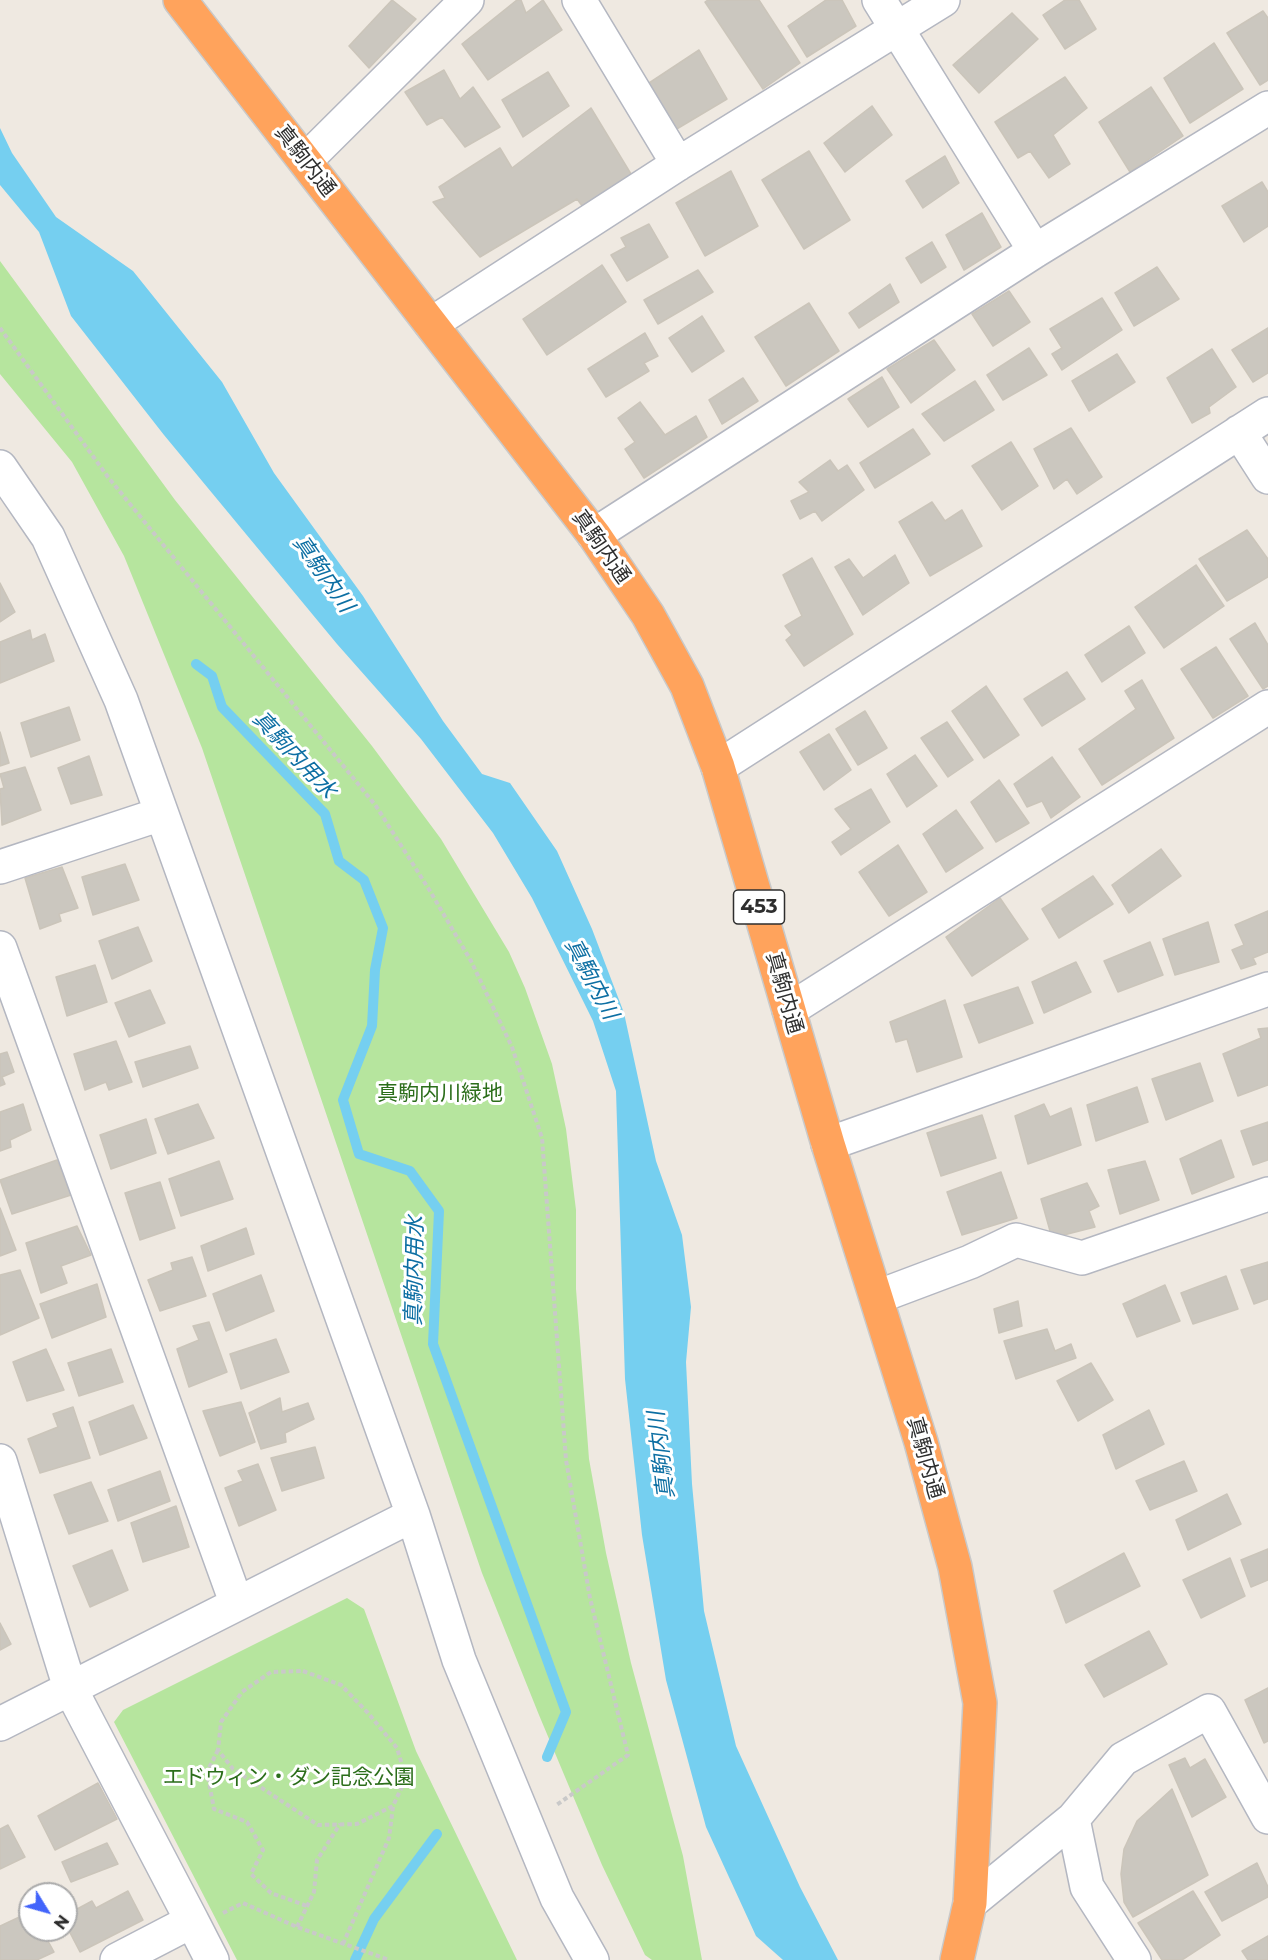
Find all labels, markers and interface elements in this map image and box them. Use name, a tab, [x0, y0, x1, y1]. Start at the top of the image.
street label: 真駒内通	[269, 120, 341, 202]
street label: 真駒内通	[567, 505, 635, 589]
water label: 真駒内川	[287, 530, 359, 618]
water label: 真駒内用水	[247, 706, 341, 804]
road number: 453	[734, 890, 784, 924]
water label: 真駒内川	[559, 934, 623, 1024]
street label: 真駒内通	[760, 949, 808, 1037]
park label: 真駒内川緑地	[377, 1081, 503, 1107]
water label: 真駒内用水	[401, 1216, 429, 1326]
water label: 真駒内川	[644, 1410, 680, 1500]
street label: 真駒内通	[901, 1414, 949, 1502]
park label: エドウィン・ダン記念公園	[163, 1765, 415, 1791]
north arrow	[18, 1882, 78, 1942]
text: N	[50, 1911, 73, 1933]

